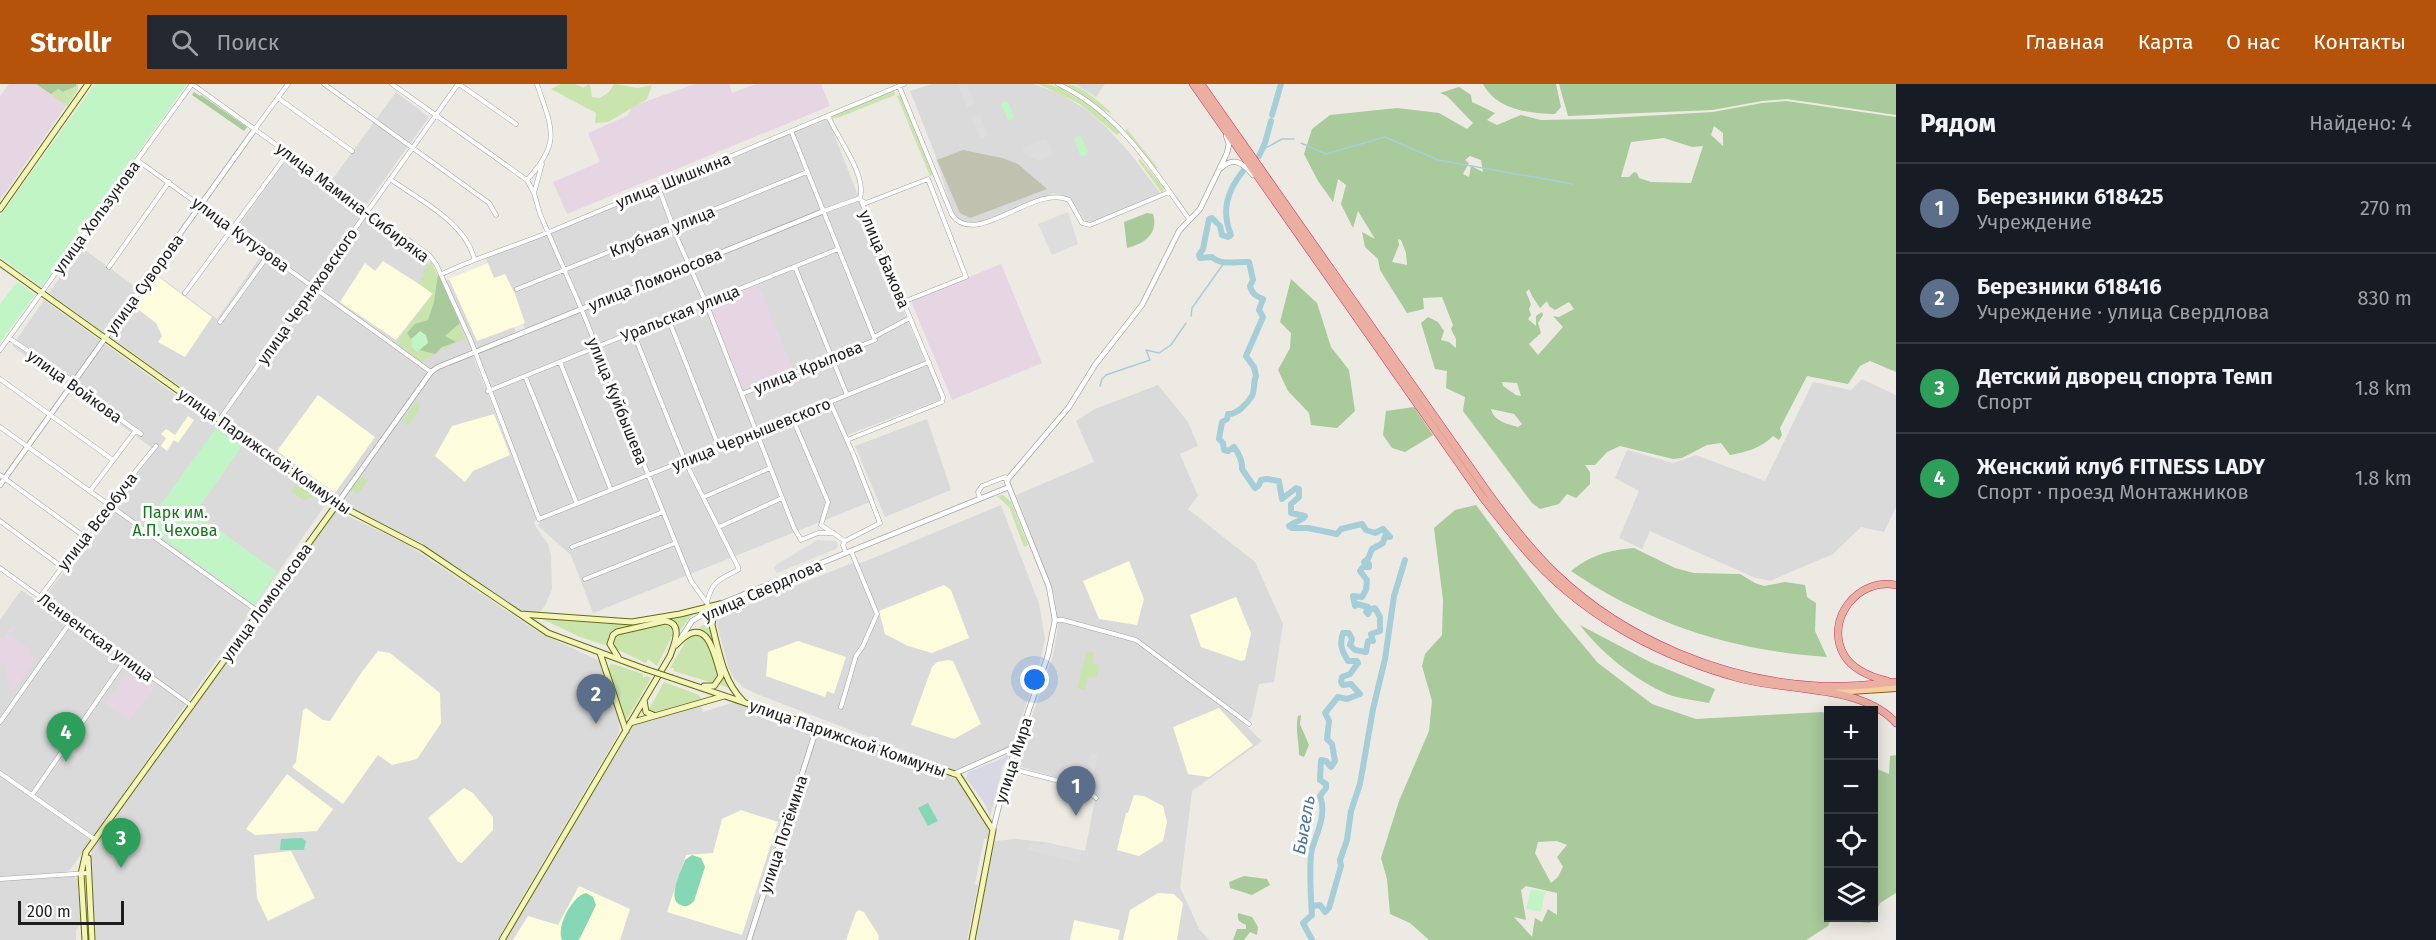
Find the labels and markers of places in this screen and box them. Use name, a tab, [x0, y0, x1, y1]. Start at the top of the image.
pin: 2	[576, 674, 616, 724]
pin: 4	[46, 712, 86, 762]
pin: 1	[1056, 766, 1096, 816]
pin: 3	[102, 818, 140, 868]

